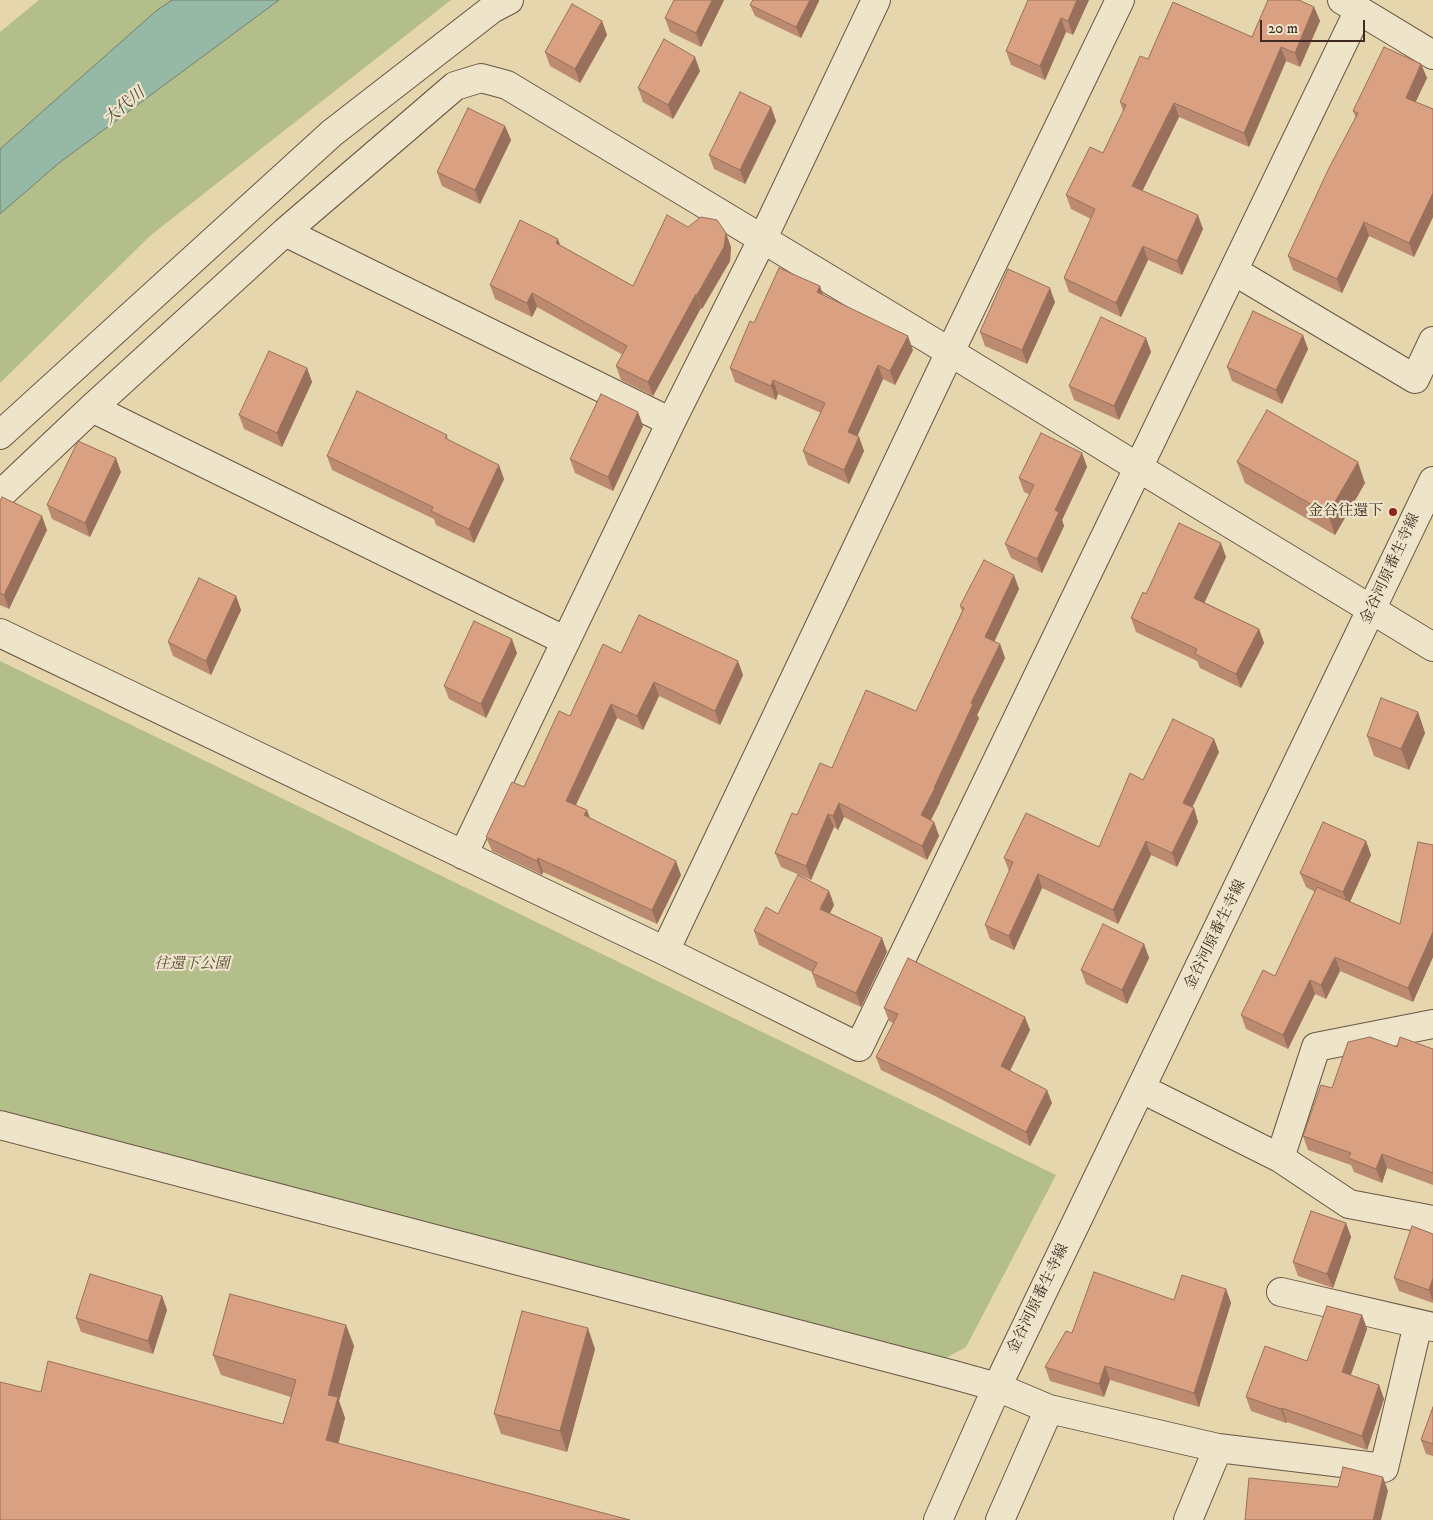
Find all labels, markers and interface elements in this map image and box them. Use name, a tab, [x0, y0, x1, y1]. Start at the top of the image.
scale bar	[1263, 10, 1368, 42]
text: 20 m	[1268, 19, 1298, 38]
water label: 大代川	[100, 84, 150, 130]
place label: 金谷往還下	[1308, 503, 1383, 521]
marker: 金谷往還下	[1387, 506, 1399, 518]
street label: 金谷河原番生寺線	[1357, 511, 1425, 627]
street label: 金谷河原番生寺線	[1182, 877, 1250, 993]
park label: 往還下公園	[155, 956, 229, 974]
street label: 金谷河原番生寺線	[1005, 1241, 1073, 1357]

